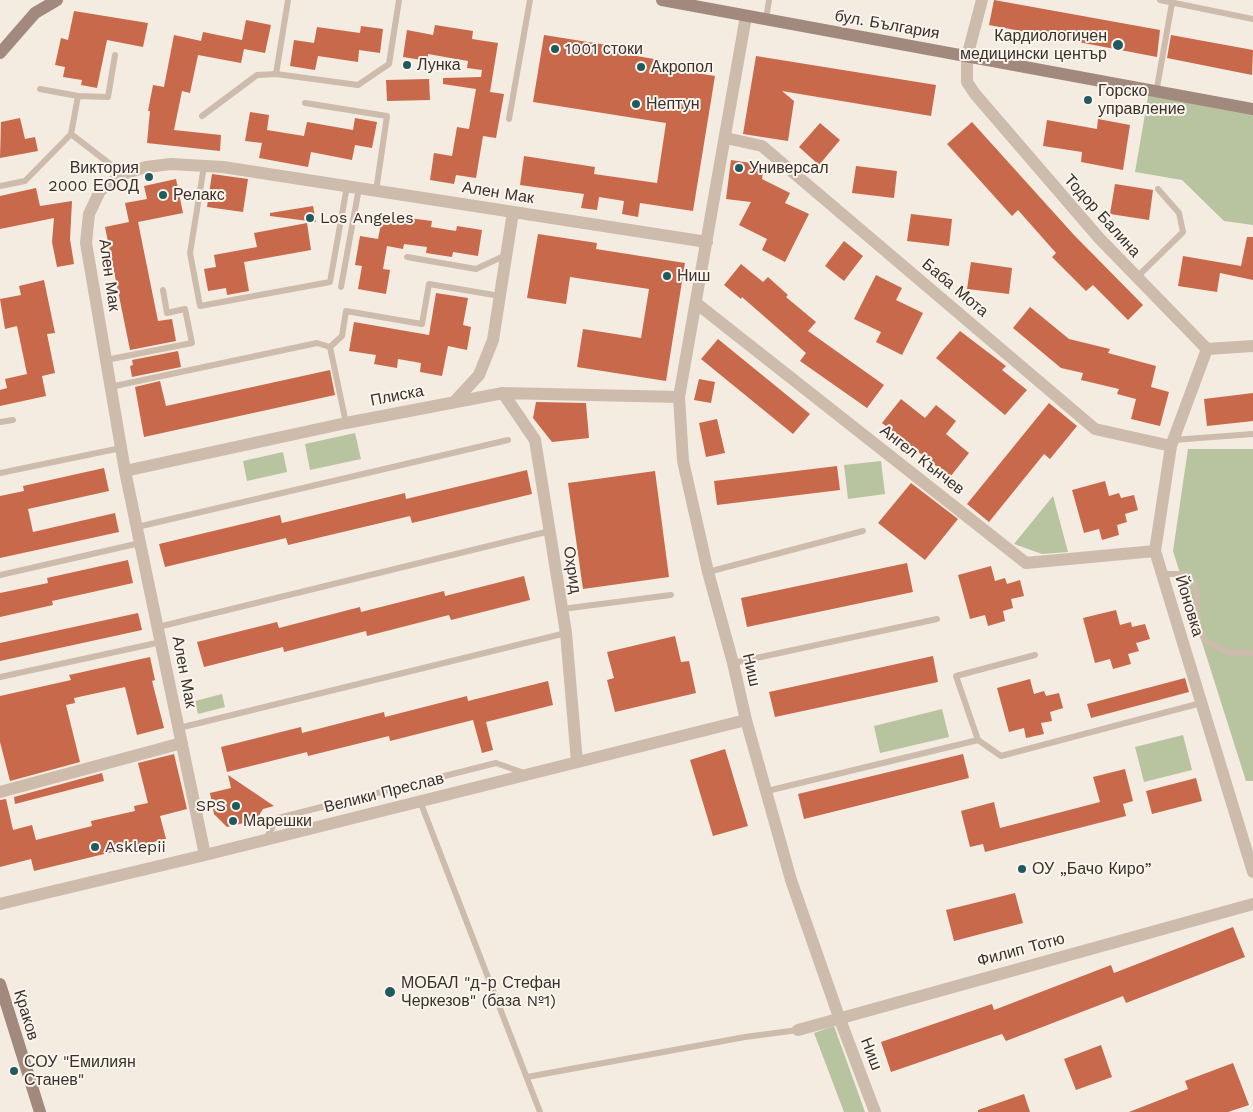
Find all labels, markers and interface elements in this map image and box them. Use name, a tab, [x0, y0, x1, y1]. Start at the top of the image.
street label: бул. България	[833, 6, 941, 44]
place label: Кардиологичен медицински център	[960, 26, 1107, 64]
marker: Кардиологичен медицински център	[1111, 38, 1125, 52]
place label: 1001 стоки	[565, 39, 643, 59]
marker: 1001 стоки	[549, 43, 561, 55]
place label: Лунка	[417, 55, 461, 75]
place label: Акропол	[651, 57, 713, 77]
marker: Лунка	[401, 59, 413, 71]
marker: Акропол	[635, 61, 647, 73]
place label: Горско управление	[1098, 81, 1186, 119]
place label: Нептун	[646, 94, 699, 114]
marker: Горско управление	[1082, 94, 1094, 106]
marker: Нептун	[630, 98, 642, 110]
place label: Виктория 2000 ЕООД	[48, 158, 139, 196]
place label: Универсал	[749, 158, 829, 178]
marker: Универсал	[733, 162, 745, 174]
marker: Виктория 2000 ЕООД	[143, 171, 155, 183]
street label: Тодор Балина	[1060, 171, 1144, 261]
street label: Ален Мак	[461, 178, 535, 208]
place label: Релакс	[173, 185, 225, 205]
marker: Релакс	[157, 189, 169, 201]
place label: Los Angeles	[320, 208, 414, 228]
marker: Los Angeles	[304, 212, 316, 224]
street label: Ален Мак	[94, 238, 124, 312]
street label: Баба Мота	[918, 255, 992, 321]
place label: Ниш	[677, 266, 710, 286]
marker: Ниш	[661, 270, 673, 282]
street label: Плиска	[369, 381, 425, 411]
street label: Ангел Кънчев	[876, 421, 968, 499]
street label: Охрид	[559, 545, 585, 595]
street label: Йоновка	[1171, 573, 1207, 639]
street label: Ален Мак	[168, 635, 200, 709]
street label: Ниш	[738, 652, 764, 688]
street label: Велики Преслав	[322, 769, 446, 817]
place label: SPS	[196, 796, 226, 816]
marker: SPS	[230, 800, 242, 812]
place label: Марешки	[243, 811, 312, 831]
marker: Марешки	[227, 815, 239, 827]
place label: Asklepii	[105, 837, 166, 857]
marker: Asklepii	[89, 841, 101, 853]
place label: ОУ „Бачо Киро”	[1032, 859, 1152, 879]
marker: ОУ „Бачо Киро”	[1016, 863, 1028, 875]
street label: Филип Тотю	[975, 929, 1067, 971]
place label: МОБАЛ "д-р Стефан Черкезов" (база №1)	[401, 973, 561, 1011]
marker: МОБАЛ "д-р Стефан Черкезов" (база №1)	[383, 985, 397, 999]
street label: Краков	[9, 987, 43, 1043]
street label: Ниш	[856, 1035, 886, 1073]
place label: СОУ "Емилиян Станев"	[24, 1052, 136, 1090]
marker: СОУ "Емилиян Станев"	[8, 1065, 20, 1077]

